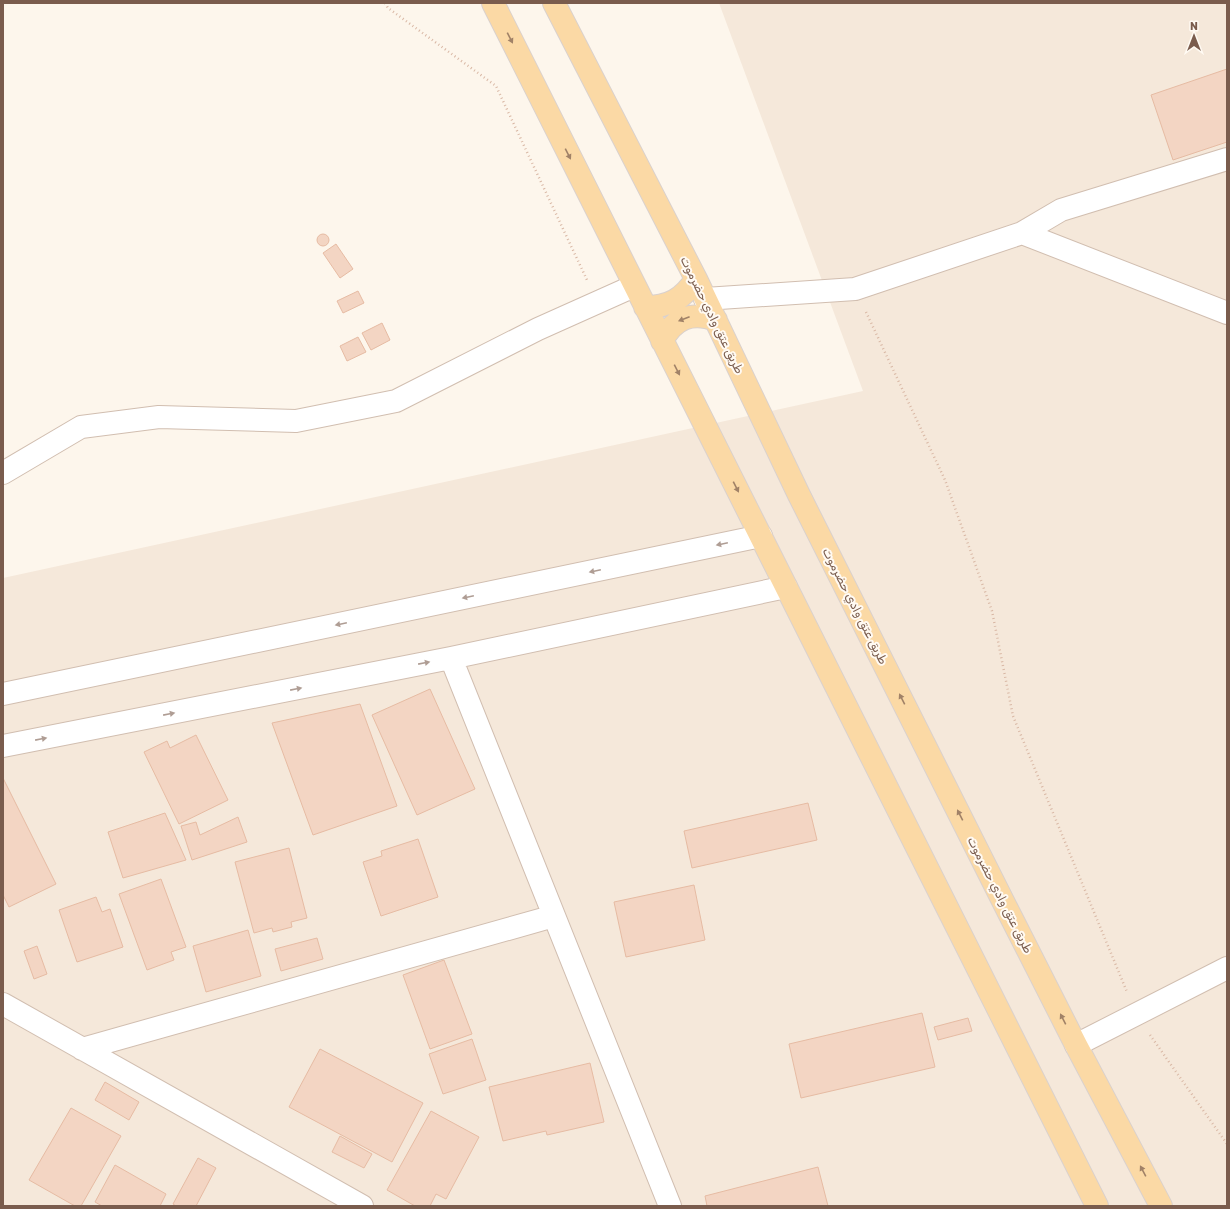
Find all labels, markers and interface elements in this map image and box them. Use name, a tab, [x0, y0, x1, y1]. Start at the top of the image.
north arrow	[1174, 16, 1214, 56]
text: N	[1190, 20, 1198, 33]
one-way arrow	[507, 32, 513, 44]
one-way arrow	[565, 148, 571, 160]
street label: طريق عتق وادي حضرموت	[677, 254, 747, 376]
one-way arrow	[678, 317, 690, 323]
one-way arrow	[674, 365, 680, 376]
one-way arrow	[732, 481, 739, 492]
one-way arrow	[716, 542, 729, 548]
street label: طريق عتق وادي حضرموت	[819, 545, 890, 667]
one-way arrow	[589, 568, 601, 574]
one-way arrow	[462, 595, 474, 601]
one-way arrow	[334, 621, 347, 627]
one-way arrow	[418, 660, 430, 666]
one-way arrow	[290, 685, 303, 691]
one-way arrow	[899, 694, 905, 705]
one-way arrow	[163, 710, 175, 716]
one-way arrow	[35, 735, 47, 741]
one-way arrow	[957, 810, 963, 821]
street label: طريق عتق وادي حضرموت	[964, 834, 1035, 956]
one-way arrow	[1060, 1013, 1066, 1025]
one-way arrow	[1139, 1166, 1146, 1177]

